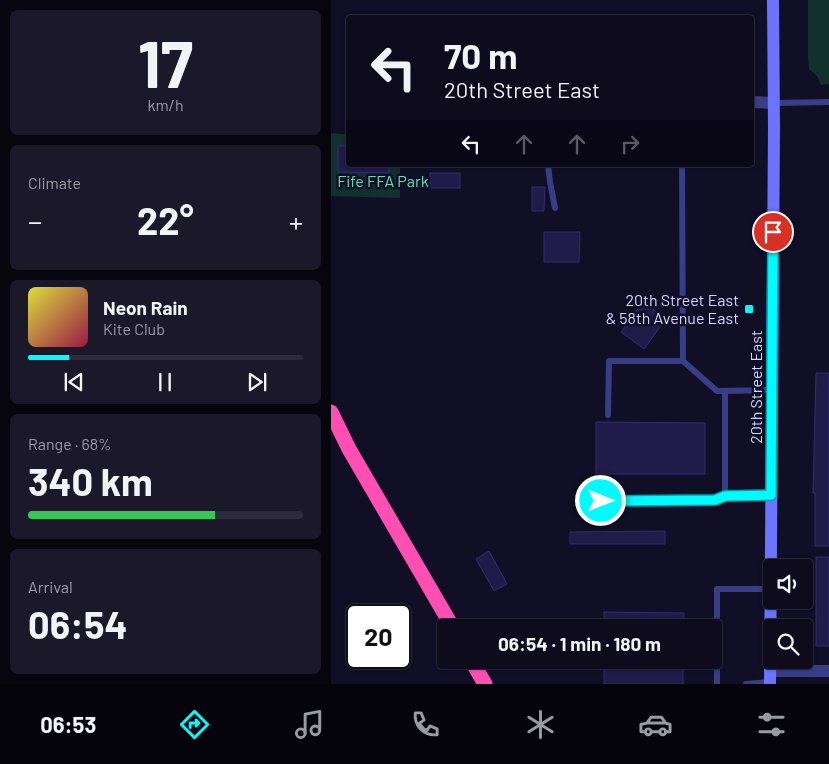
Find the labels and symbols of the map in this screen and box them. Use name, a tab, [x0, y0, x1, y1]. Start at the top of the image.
park label: Fife FFA Park	[337, 171, 429, 190]
pin	[752, 211, 794, 253]
place label: 20th Street East & 58th Avenue East	[606, 290, 739, 327]
marker: 20th Street East & 58th Avenue East	[743, 303, 755, 315]
street label: 20th Street East	[746, 330, 765, 444]
position arrow	[574, 474, 626, 526]
speed limit sign: 20	[346, 604, 411, 669]

